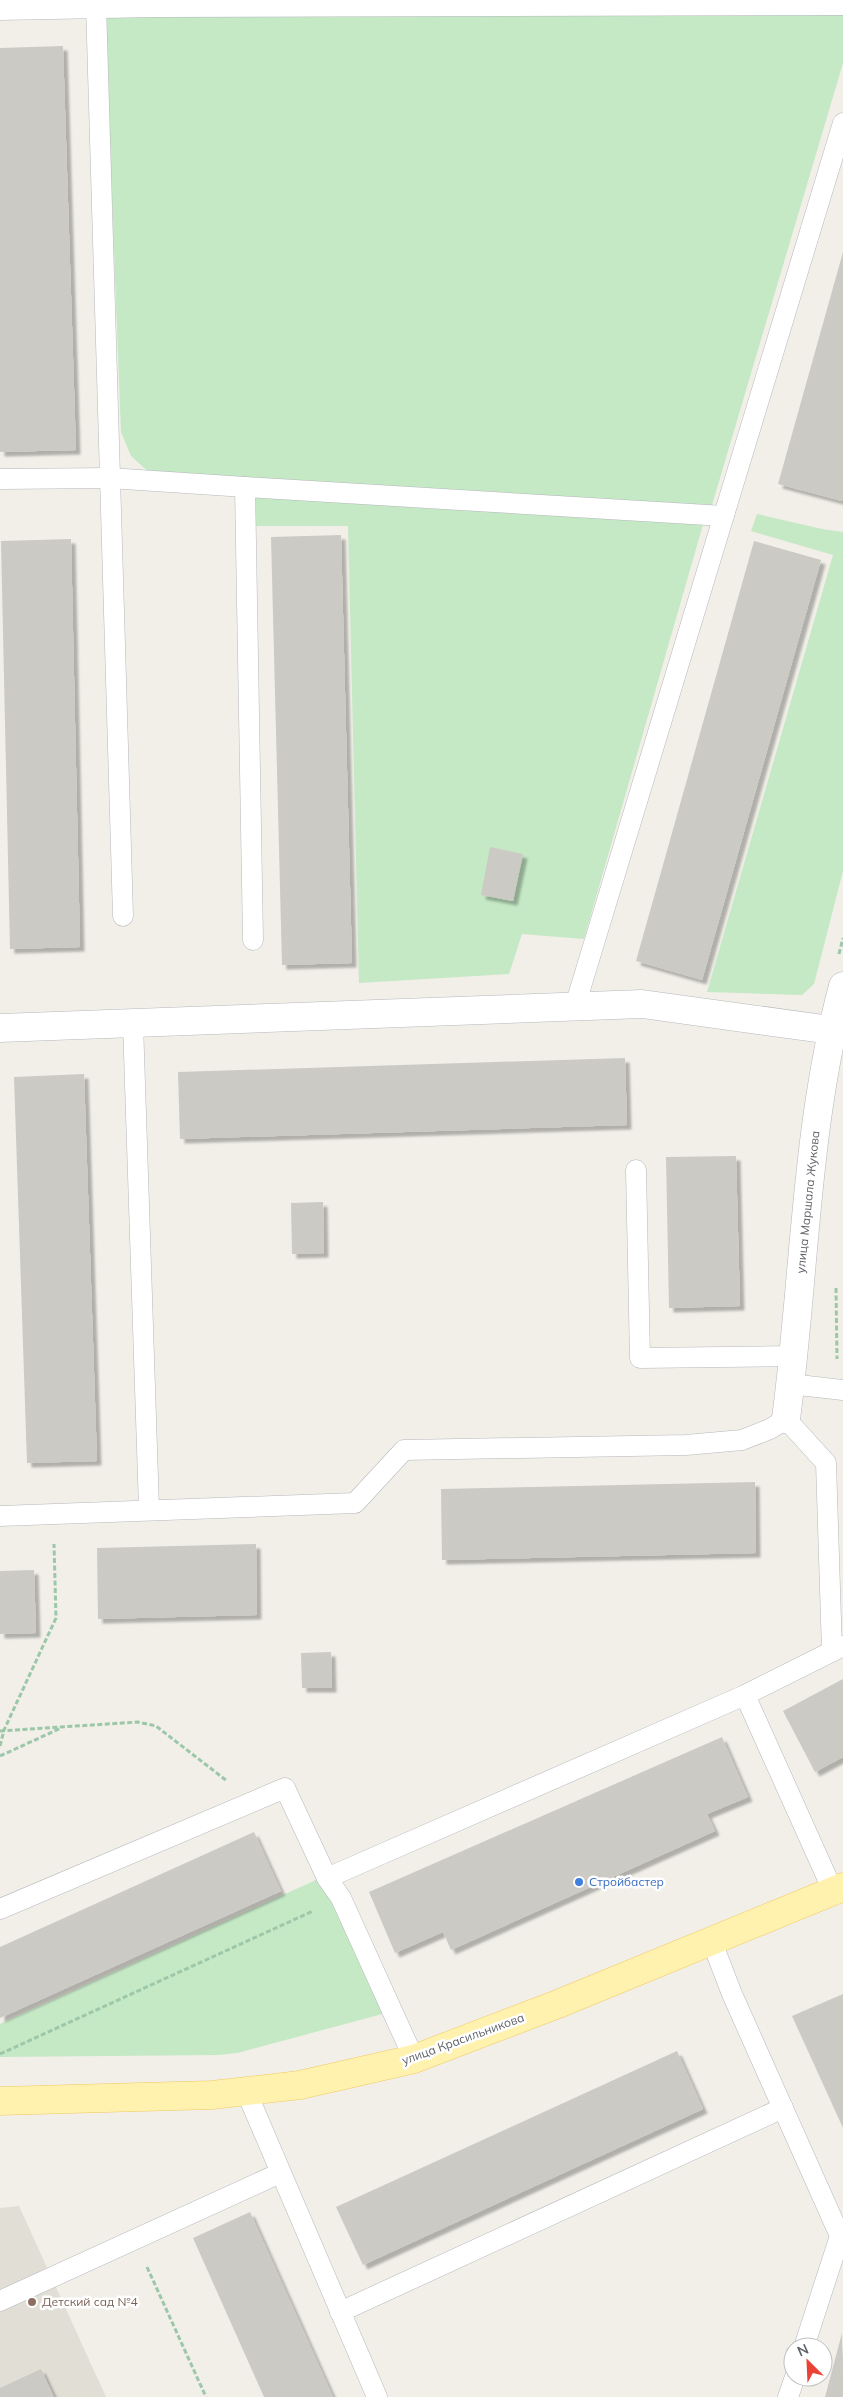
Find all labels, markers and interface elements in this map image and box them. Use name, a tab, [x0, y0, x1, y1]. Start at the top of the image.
street label: улица Маршала Жукова	[793, 1130, 822, 1274]
place label: Стройбастер	[589, 1874, 664, 1889]
marker: Стройбастер	[573, 1876, 585, 1888]
street label: улица Красильникова	[400, 2009, 526, 2068]
place label: Детский сад №4	[42, 2294, 138, 2309]
marker: Детский сад №4	[26, 2296, 38, 2308]
north arrow	[783, 2337, 833, 2387]
text: N	[794, 2340, 811, 2360]

